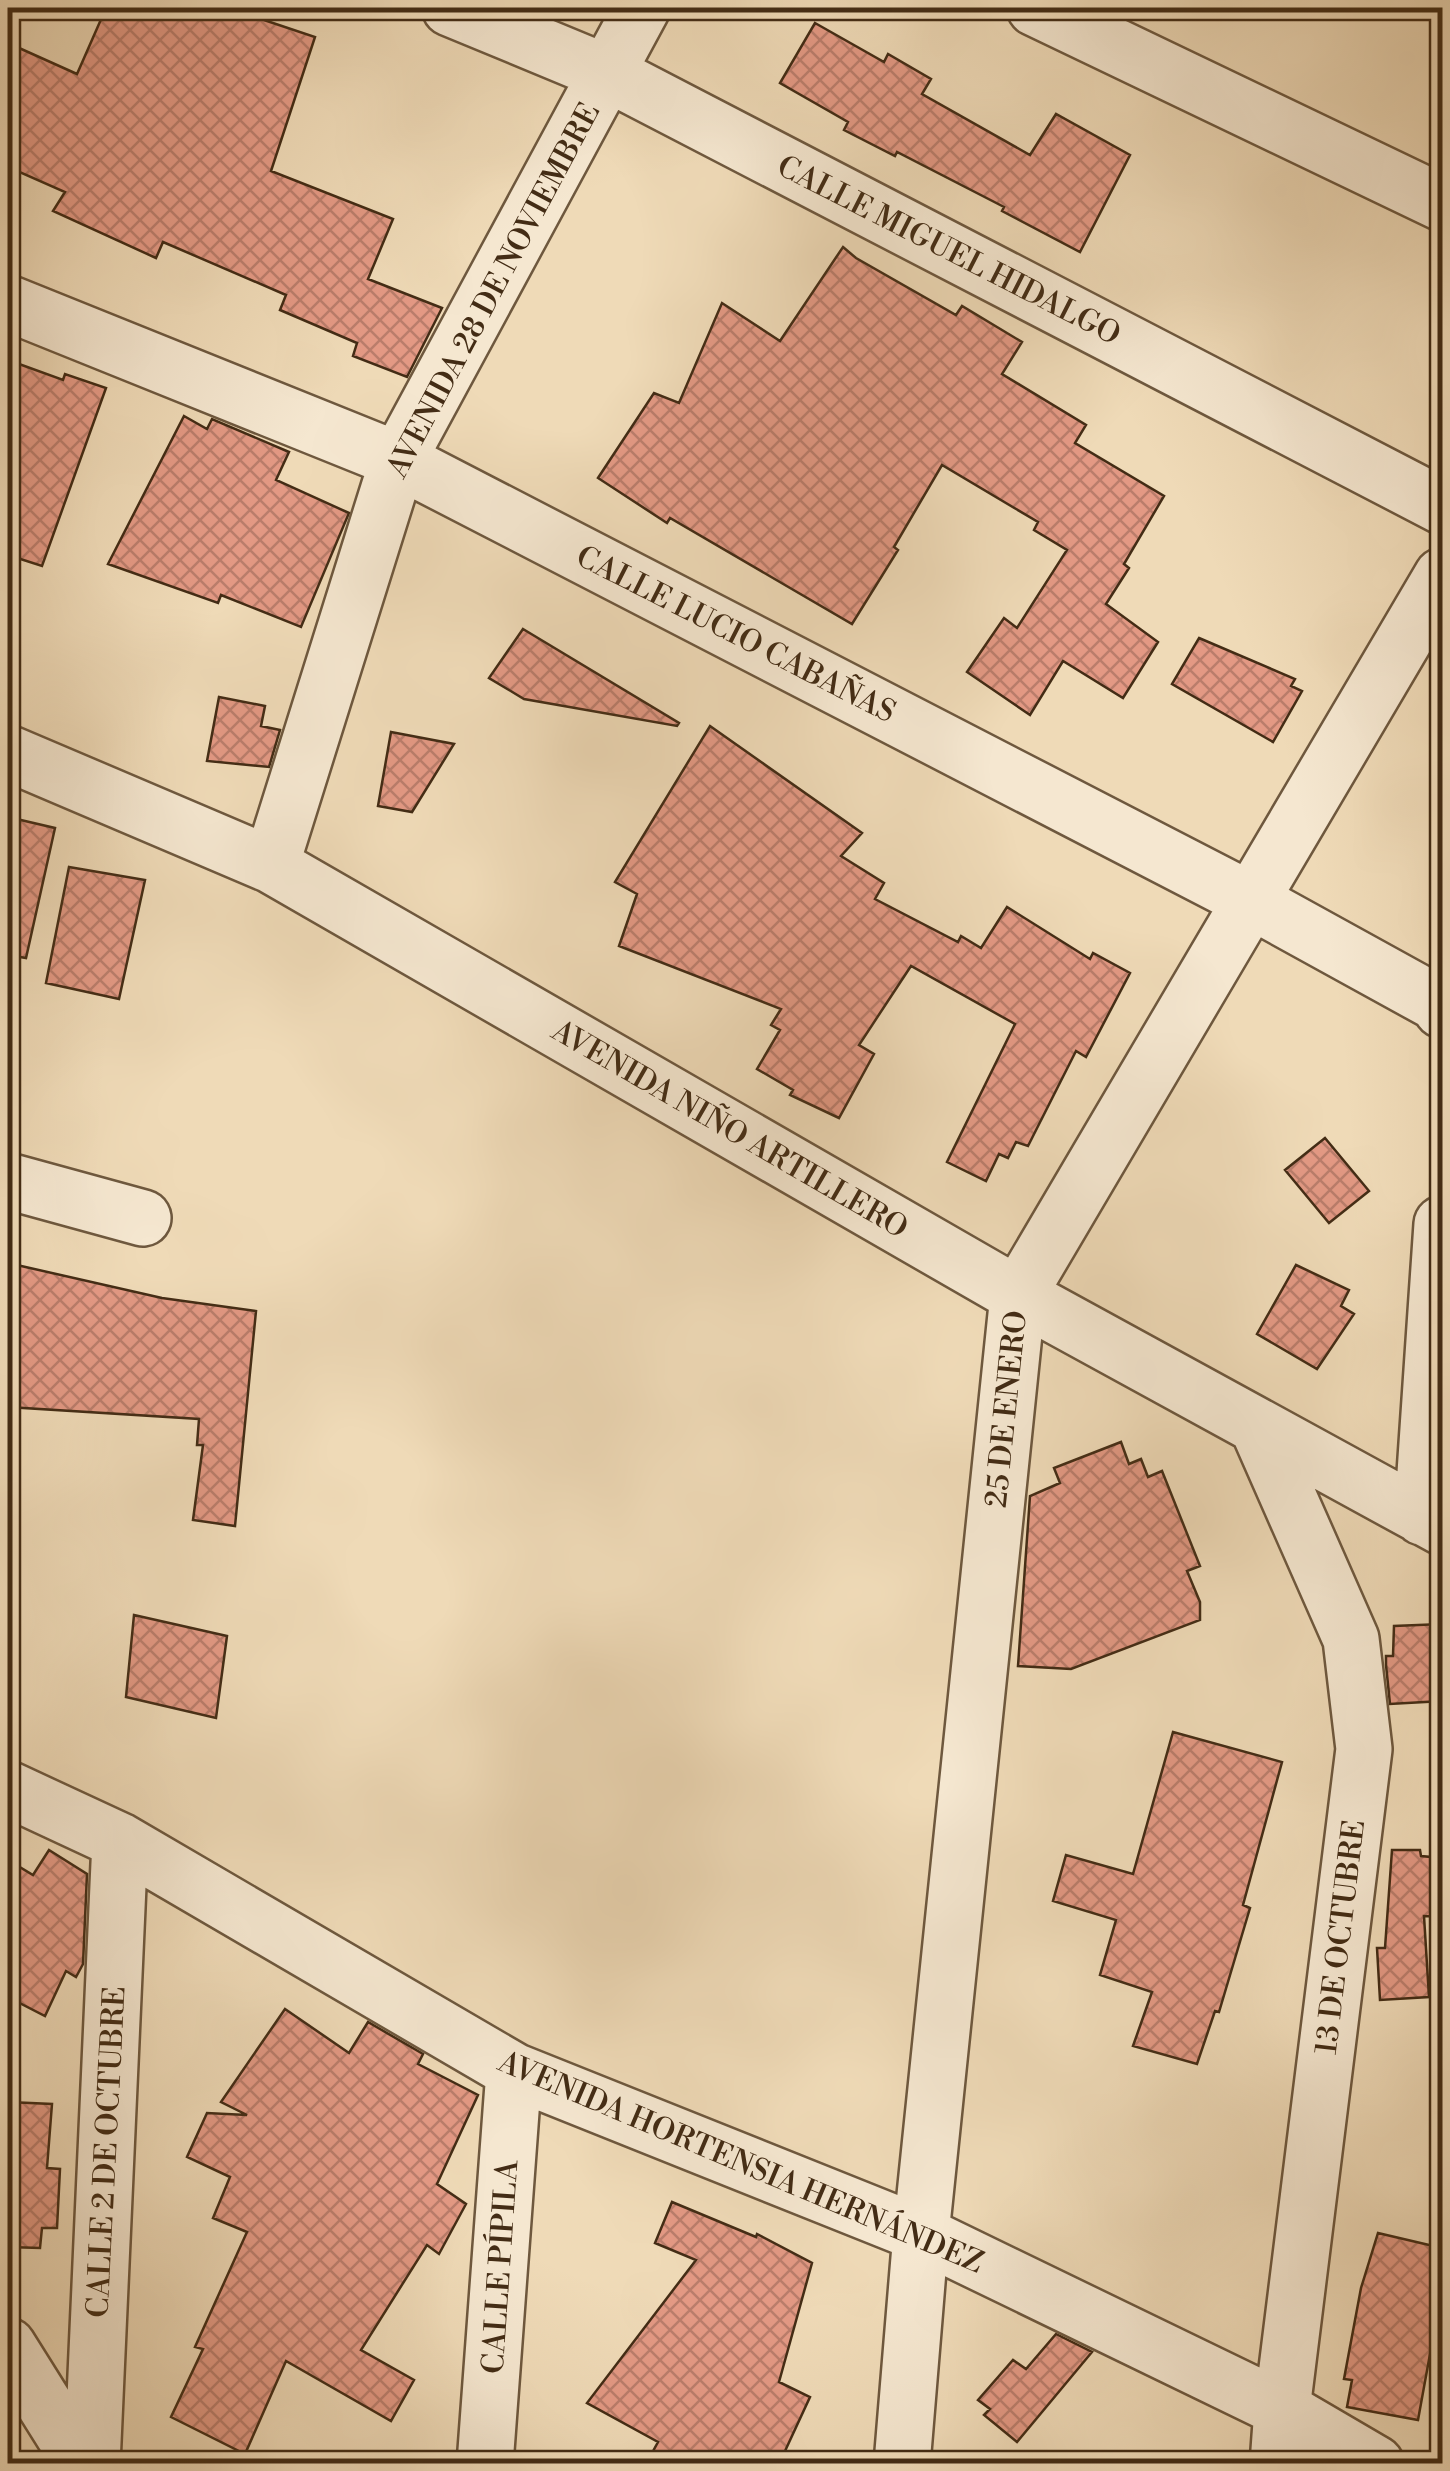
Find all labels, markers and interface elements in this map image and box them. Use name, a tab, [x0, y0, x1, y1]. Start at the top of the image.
street label: AVENIDA 28 DE NOVIEMBRE	[378, 96, 609, 485]
street label: CALLE MIGUEL HIDALGO	[770, 148, 1127, 354]
street label: CALLE LUCIO CABAÑAS	[569, 536, 903, 732]
street label: AVENIDA NIÑO ARTILLERO	[544, 1010, 915, 1248]
street label: 25 DE ENERO	[978, 1309, 1036, 1509]
street label: 13 DE OCTUBRE	[1308, 1818, 1374, 2056]
street label: CALLE 2 DE OCTUBRE	[79, 1985, 135, 2319]
street label: AVENIDA HORTENSIA HERNÁNDEZ	[491, 2041, 990, 2283]
street label: CALLE PÍPILA	[473, 2157, 528, 2375]

